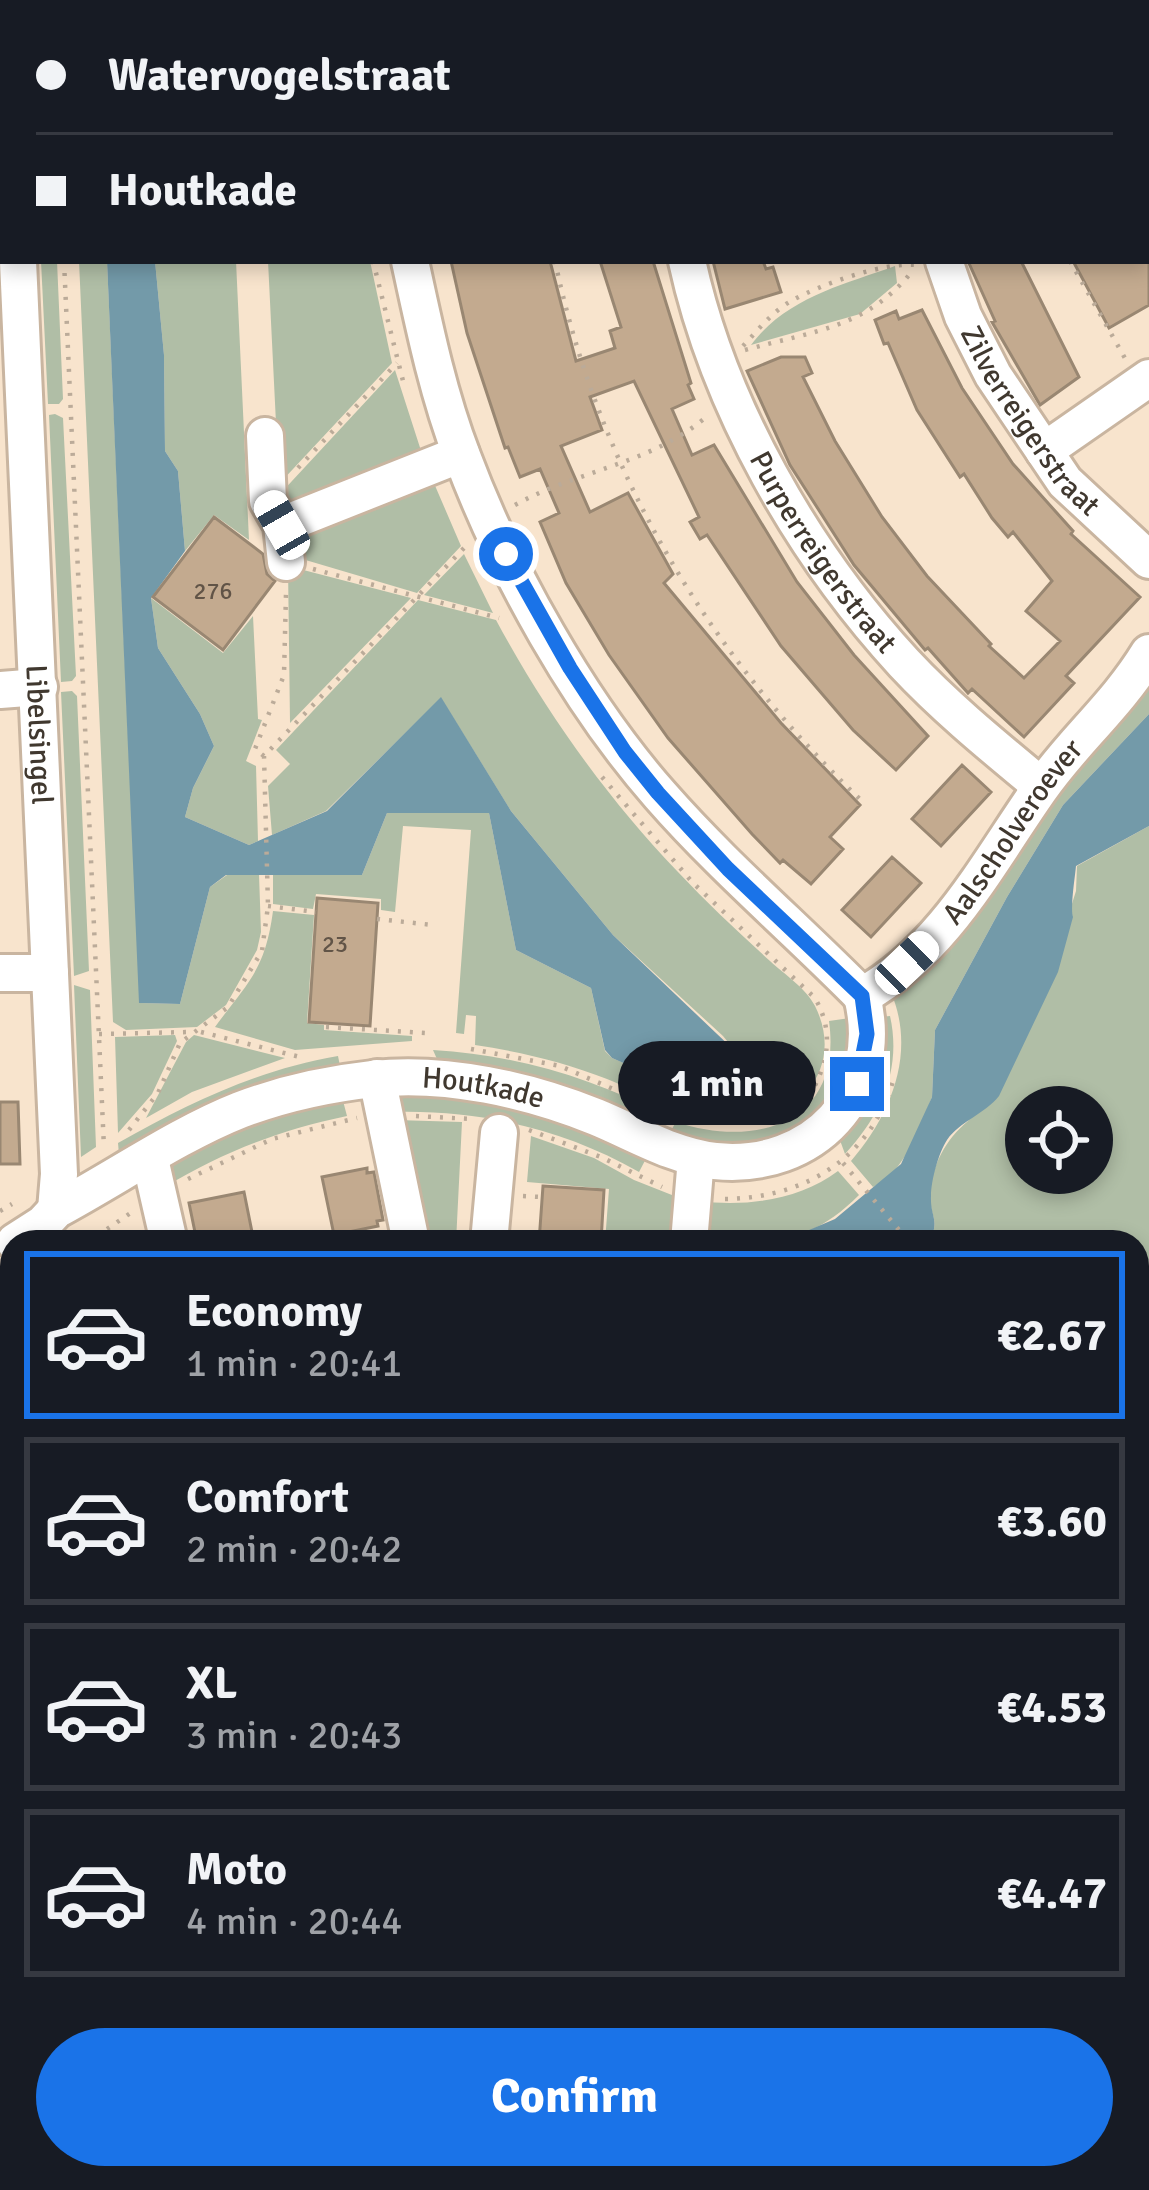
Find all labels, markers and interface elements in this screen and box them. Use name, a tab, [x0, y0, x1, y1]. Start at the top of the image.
text: Watervogelstraat	[108, 48, 451, 103]
text: Houtkade	[108, 163, 297, 218]
street label: Zilverreigerstraat	[952, 319, 1108, 524]
street label: Purperreigerstraat	[741, 445, 905, 661]
car	[248, 485, 316, 565]
route start	[479, 527, 533, 581]
house number: 276	[194, 576, 232, 606]
street label: Libelsingel	[17, 664, 60, 805]
street label: Aalscholveroever	[935, 731, 1091, 932]
car	[869, 925, 945, 1001]
house number: 23	[322, 929, 348, 959]
callout: 1 min	[617, 1042, 815, 1126]
route end	[830, 1057, 884, 1111]
street label: Houtkade	[421, 1059, 549, 1117]
text: 1 min	[670, 1059, 764, 1107]
map controls	[1005, 1086, 1113, 1194]
button: locate	[1005, 1086, 1113, 1194]
icon: car	[42, 1281, 150, 1389]
text: Economy	[186, 1284, 362, 1339]
text: €2.67	[997, 1308, 1107, 1363]
text: 1 min · 20:41	[186, 1339, 402, 1387]
icon: car	[42, 1467, 150, 1575]
text: Comfort	[186, 1470, 349, 1525]
text: €3.60	[997, 1494, 1107, 1549]
text: 2 min · 20:42	[186, 1525, 402, 1573]
icon: car	[42, 1653, 150, 1761]
text: XL	[186, 1656, 237, 1711]
text: €4.53	[997, 1680, 1107, 1735]
text: 3 min · 20:43	[186, 1711, 402, 1759]
icon: car	[42, 1839, 150, 1947]
text: Moto	[186, 1842, 287, 1897]
text: €4.47	[997, 1866, 1107, 1921]
text: 4 min · 20:44	[186, 1897, 402, 1945]
button: Confirm	[36, 2028, 1113, 2166]

